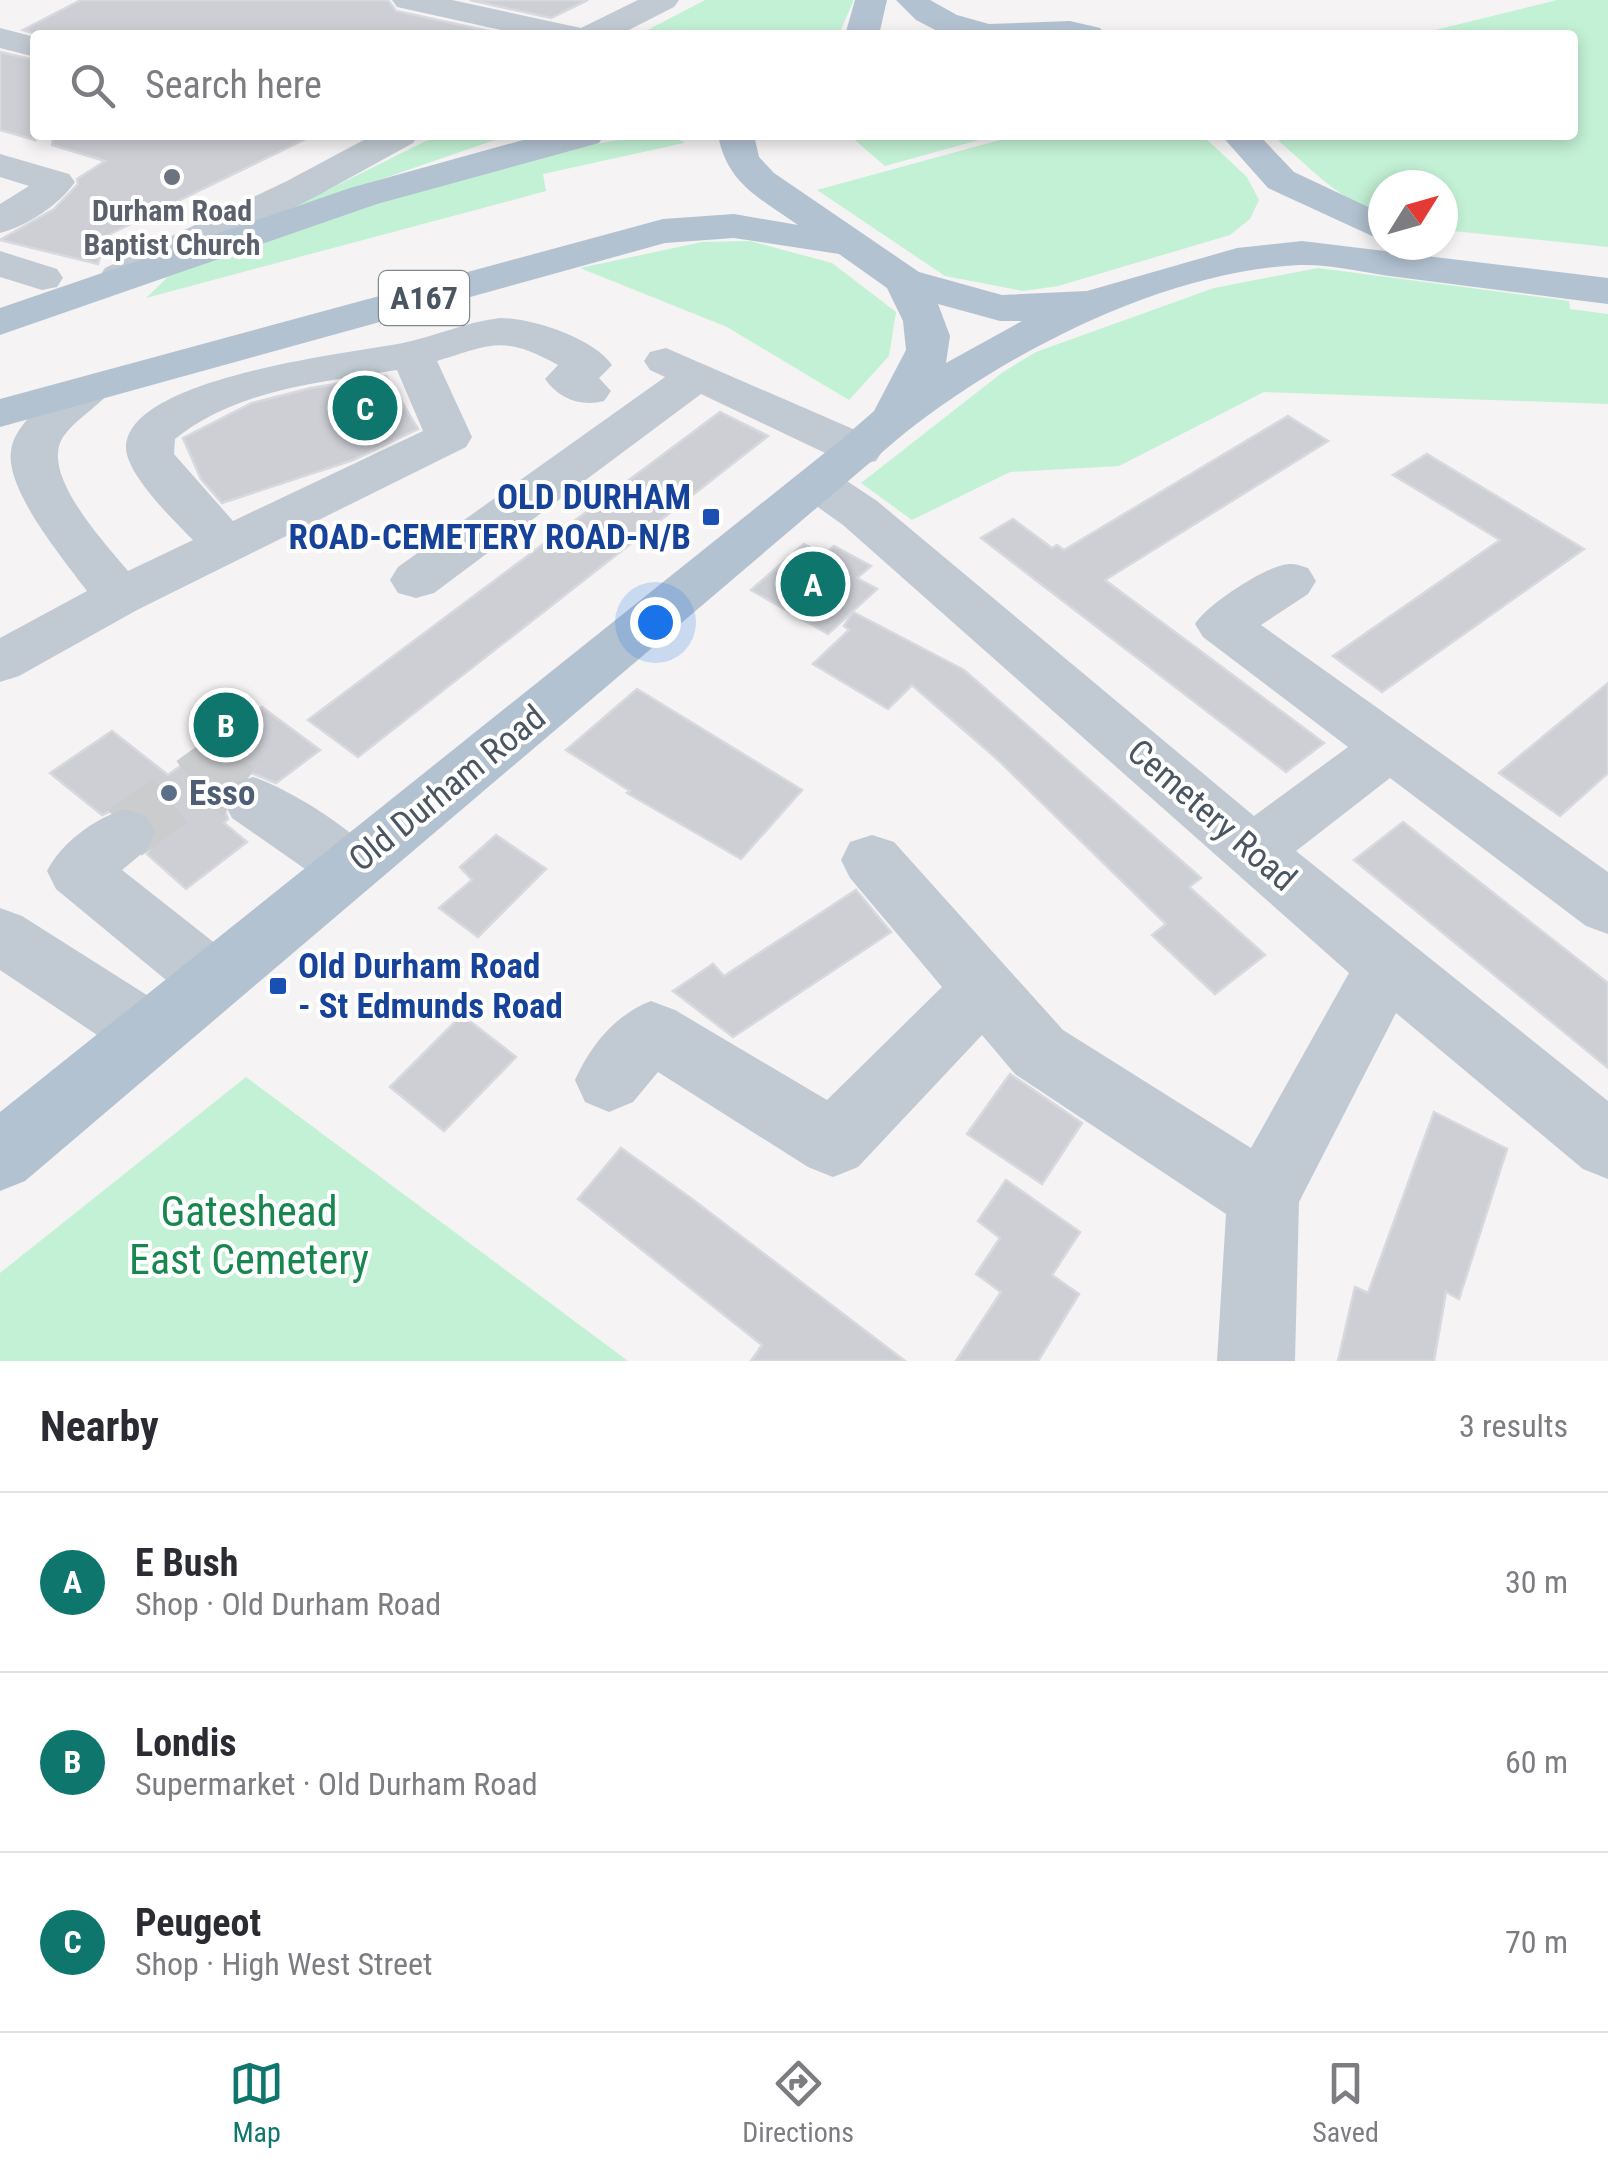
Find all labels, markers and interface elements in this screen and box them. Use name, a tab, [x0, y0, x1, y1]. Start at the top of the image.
search box	[30, 30, 1578, 140]
icon: search	[65, 58, 120, 113]
text: Search here	[145, 63, 322, 107]
marker: Durham Road Baptist Church	[161, 166, 183, 188]
north arrow	[1368, 170, 1458, 260]
place label: Durham Road Baptist Church	[83, 193, 261, 262]
road number: A167	[379, 271, 469, 325]
pin: C	[332, 370, 398, 446]
place label: OLD DURHAM ROAD-CEMETERY ROAD-N/B	[289, 477, 691, 558]
marker: OLD DURHAM ROAD-CEMETERY ROAD-N/B	[700, 506, 722, 528]
pin: A	[780, 546, 846, 622]
your location	[630, 597, 681, 648]
pin: B	[194, 688, 258, 762]
street label: Old Durham Road	[341, 697, 554, 880]
street label: Cemetery Road	[1119, 731, 1304, 900]
place label: Esso	[189, 773, 255, 814]
marker: Esso	[158, 782, 180, 804]
place label: Old Durham Road - St Edmunds Road	[298, 946, 563, 1027]
marker: Old Durham Road - St Edmunds Road	[267, 975, 289, 997]
park label: Gateshead East Cemetery	[129, 1187, 369, 1284]
text: Nearby	[40, 1402, 159, 1451]
text: 3 results	[1459, 1407, 1568, 1445]
text: E Bush	[135, 1541, 238, 1585]
text: A	[63, 1563, 82, 1601]
text: 30 m	[1505, 1563, 1568, 1601]
text: Shop · Old Durham Road	[135, 1585, 441, 1623]
text: Londis	[135, 1721, 236, 1765]
text: B	[64, 1743, 81, 1781]
text: 60 m	[1505, 1743, 1568, 1781]
text: Supermarket · Old Durham Road	[135, 1765, 538, 1803]
text: Peugeot	[135, 1901, 261, 1945]
text: C	[63, 1923, 82, 1961]
text: 70 m	[1505, 1923, 1568, 1961]
text: Shop · High West Street	[135, 1945, 432, 1983]
tab: Map	[229, 2056, 284, 2149]
tab: Directions	[742, 2056, 854, 2149]
tab: Saved	[1312, 2056, 1379, 2149]

